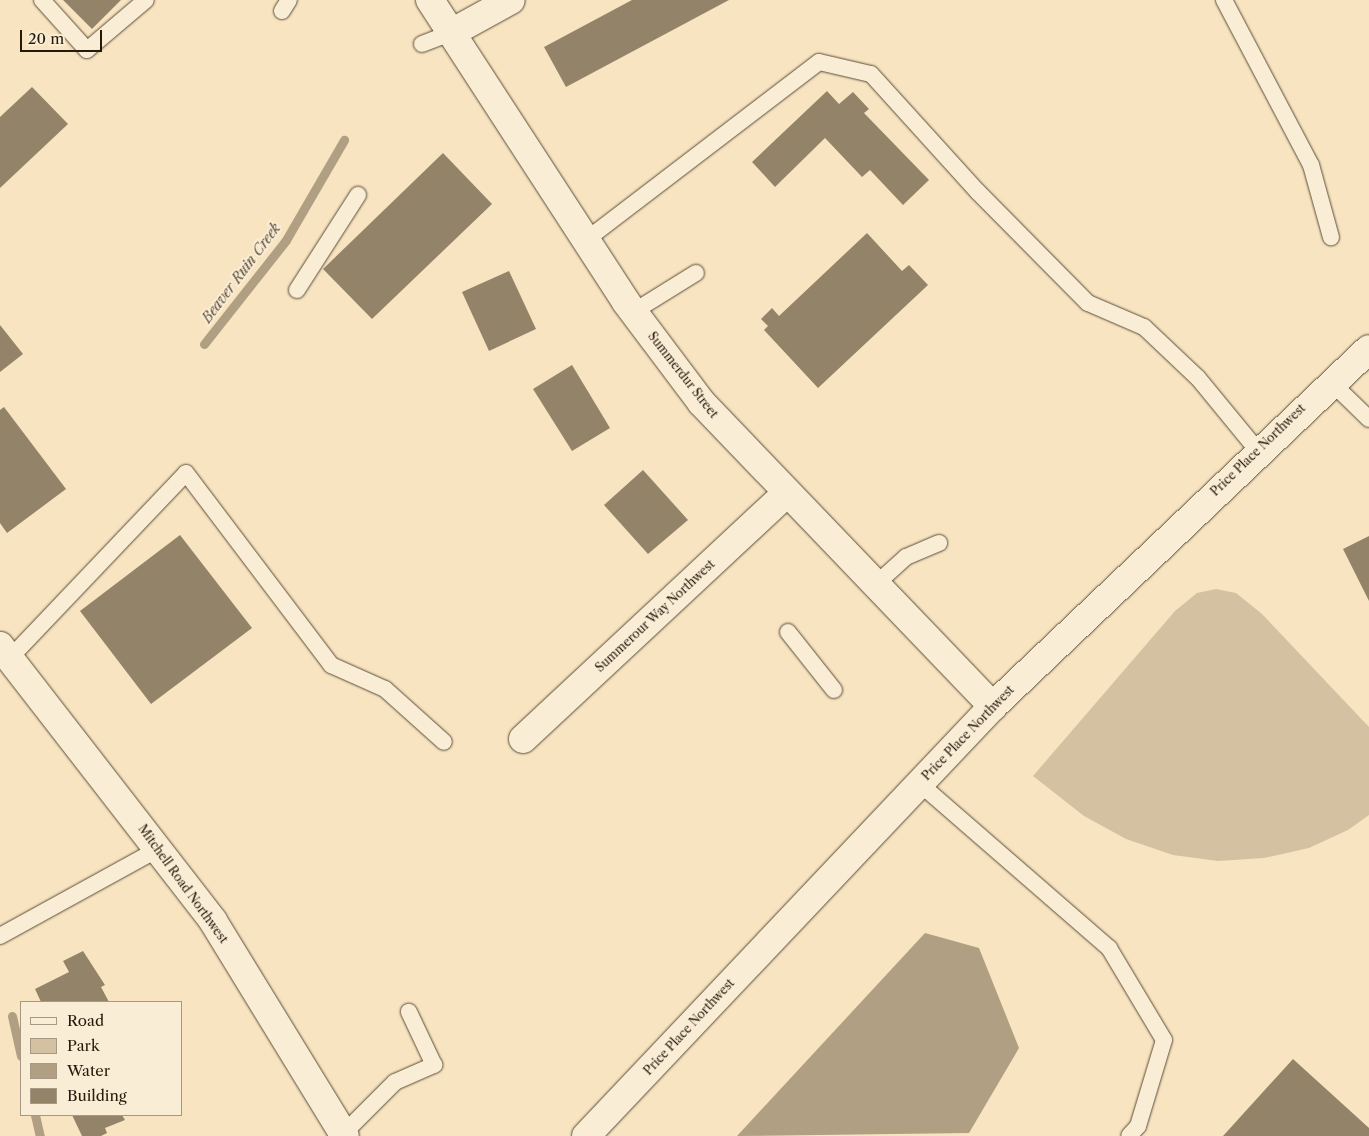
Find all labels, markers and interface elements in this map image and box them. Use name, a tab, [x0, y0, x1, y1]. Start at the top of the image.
scale bar	[22, 20, 105, 52]
text: 20 m	[28, 29, 64, 48]
water label: Beaver Ruin Creek	[198, 220, 284, 326]
street label: Summerdur Street	[645, 329, 721, 421]
street label: Price Place Northwest	[1208, 401, 1308, 499]
street label: Summerour Way Northwest	[592, 557, 718, 675]
street label: Price Place Northwest	[919, 683, 1017, 783]
street label: Mitchell Road Northwest	[135, 822, 231, 946]
street label: Price Place Northwest	[641, 976, 737, 1078]
legend	[20, 1001, 182, 1116]
text: Road	[67, 1011, 104, 1030]
text: Park	[67, 1036, 100, 1055]
text: Water	[67, 1061, 110, 1080]
text: Building	[67, 1086, 127, 1105]

